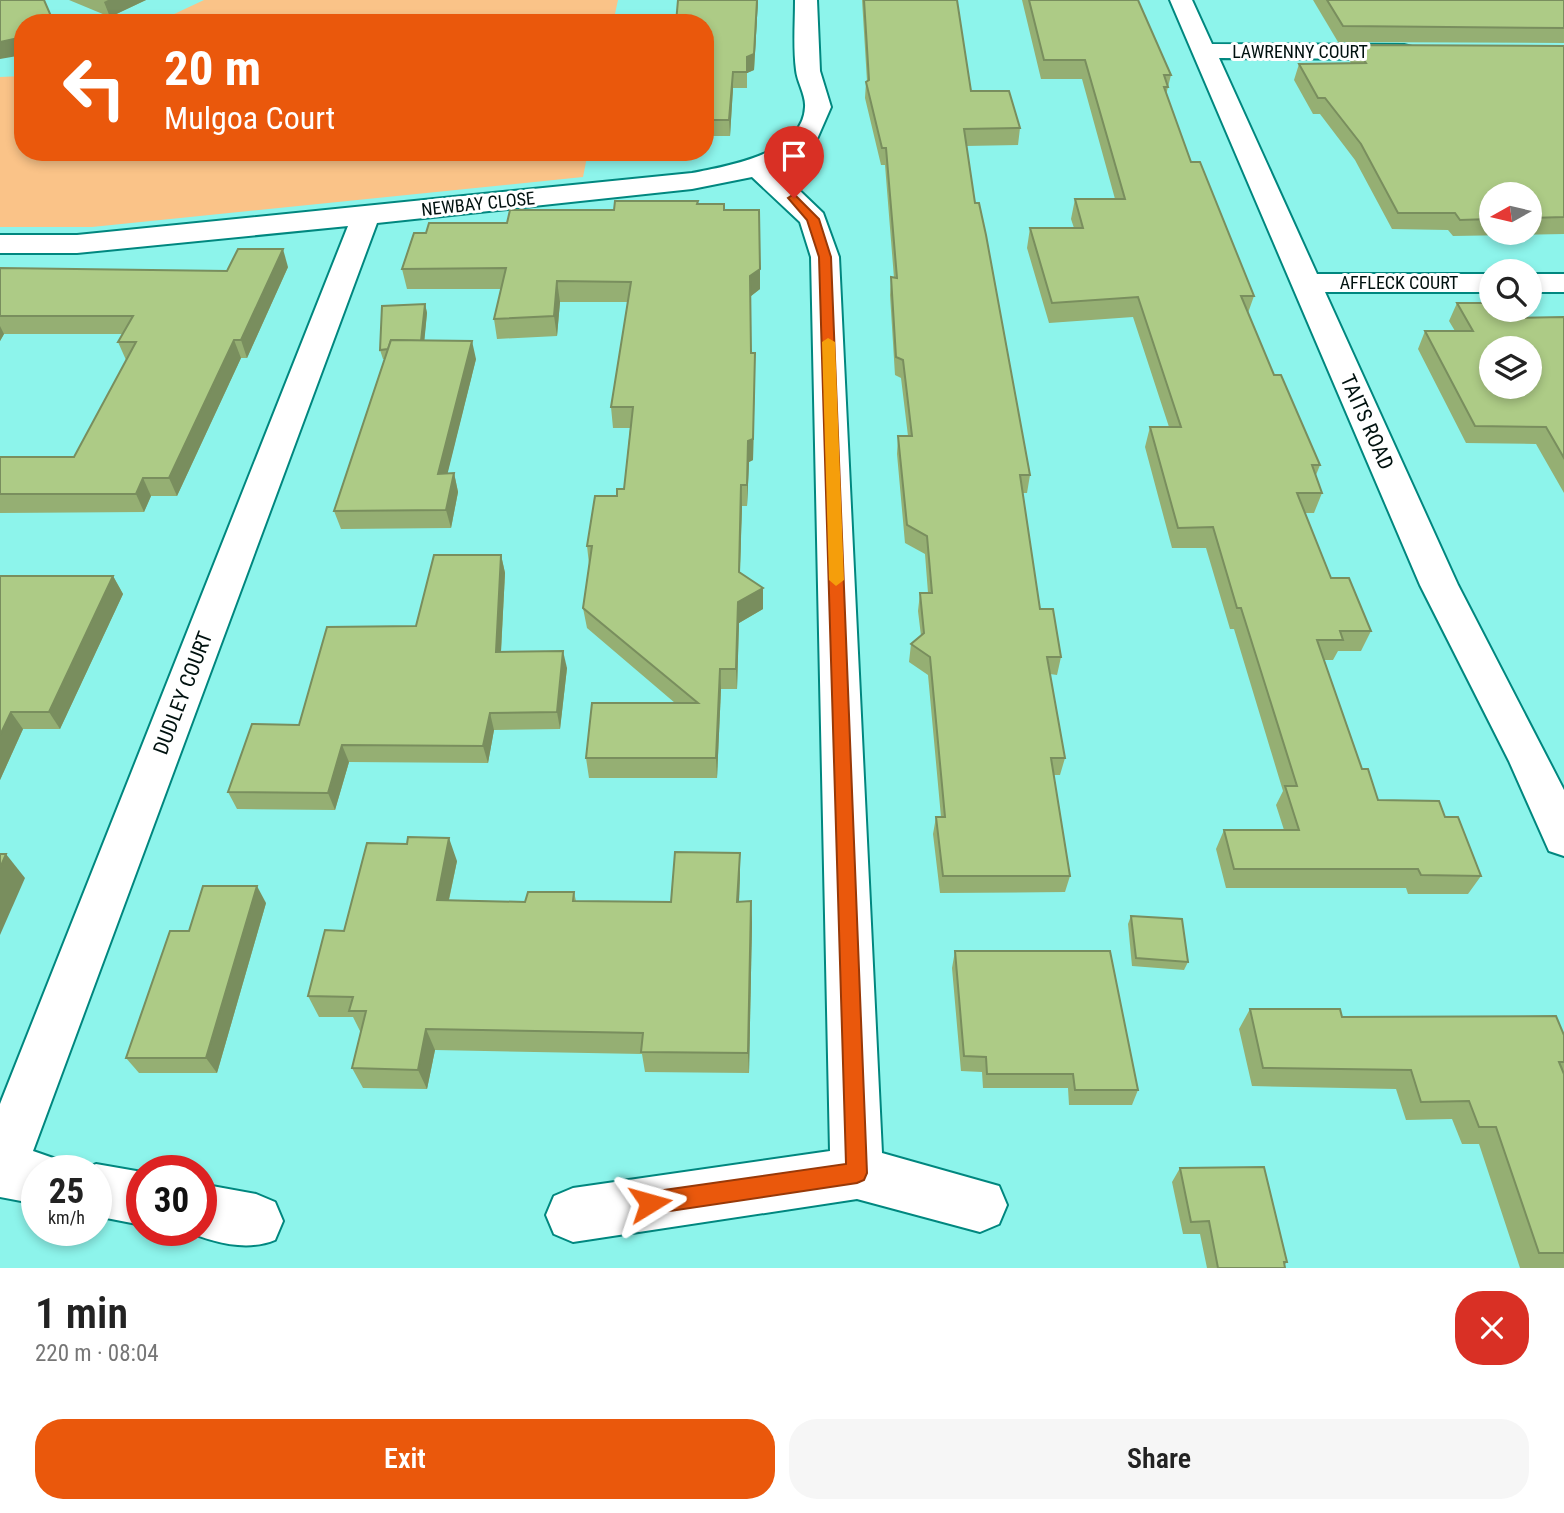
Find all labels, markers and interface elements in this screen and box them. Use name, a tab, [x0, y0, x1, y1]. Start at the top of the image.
text: 20 m	[164, 40, 261, 97]
street label: LAWRENNY COURT	[1232, 41, 1368, 62]
icon: left	[49, 42, 140, 133]
text: Mulgoa Court	[164, 99, 335, 137]
pin	[764, 126, 824, 198]
icon: arrive	[775, 137, 813, 175]
north arrow	[1479, 182, 1542, 245]
map controls	[1479, 182, 1542, 399]
street label: NEWBAY CLOSE	[420, 187, 536, 220]
button: search	[1479, 259, 1542, 322]
street label: AFFLECK COURT	[1340, 272, 1458, 293]
button: layers	[1479, 336, 1542, 399]
street label: TAITS ROAD	[1335, 371, 1399, 473]
street label: DUDLEY COURT	[149, 628, 217, 758]
speed limit sign: 30	[126, 1155, 217, 1246]
position arrow	[613, 1166, 687, 1240]
text: 25	[49, 1171, 84, 1212]
text: km/h	[48, 1207, 85, 1228]
text: 1 min	[35, 1289, 128, 1338]
button: close	[1455, 1291, 1529, 1365]
text: 220 m · 08:04	[35, 1340, 159, 1367]
button: Exit	[35, 1419, 775, 1499]
button: Share	[789, 1419, 1529, 1499]

